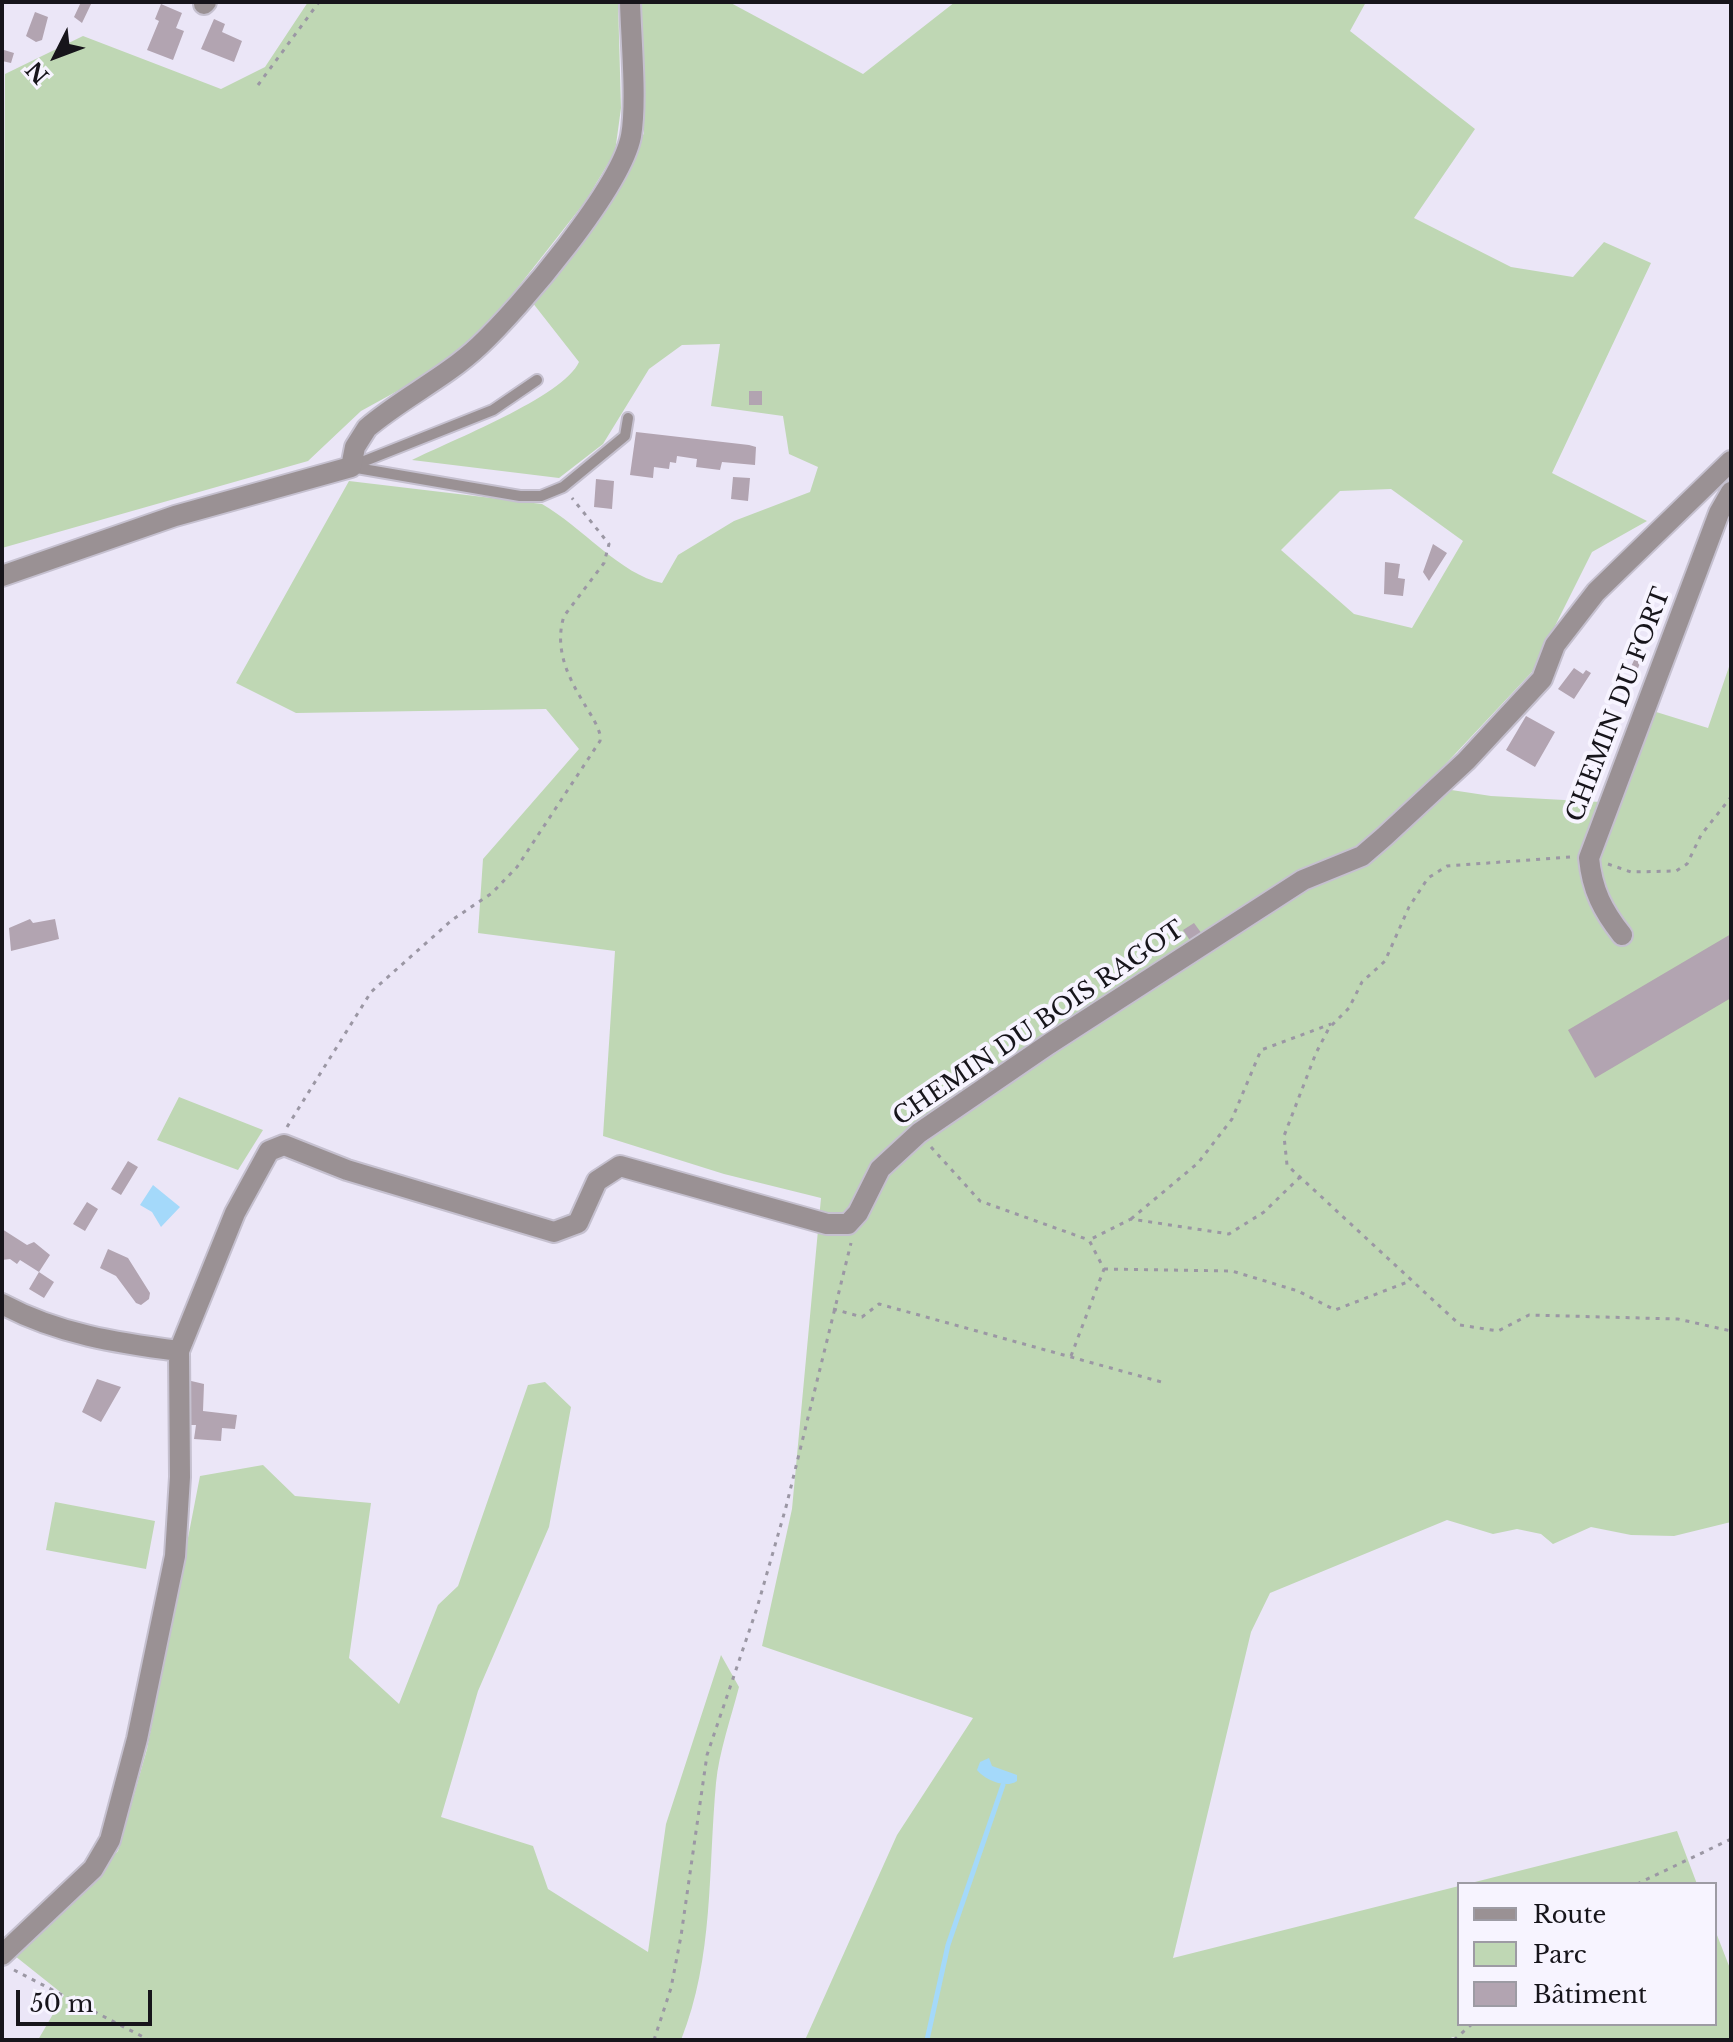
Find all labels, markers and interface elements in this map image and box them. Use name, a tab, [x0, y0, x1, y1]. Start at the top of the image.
north arrow	[16, 16, 96, 96]
text: N	[21, 56, 55, 89]
street label: CHEMIN DU FORT	[1561, 584, 1677, 826]
street label: CHEMIN DU BOIS RAGOT	[888, 916, 1190, 1132]
legend	[1457, 1882, 1717, 2026]
text: Route	[1533, 1900, 1606, 1929]
text: Parc	[1533, 1940, 1587, 1969]
scale bar	[20, 1974, 156, 2024]
text: Bâtiment	[1533, 1980, 1647, 2009]
text: 50 m	[30, 1989, 93, 2018]

